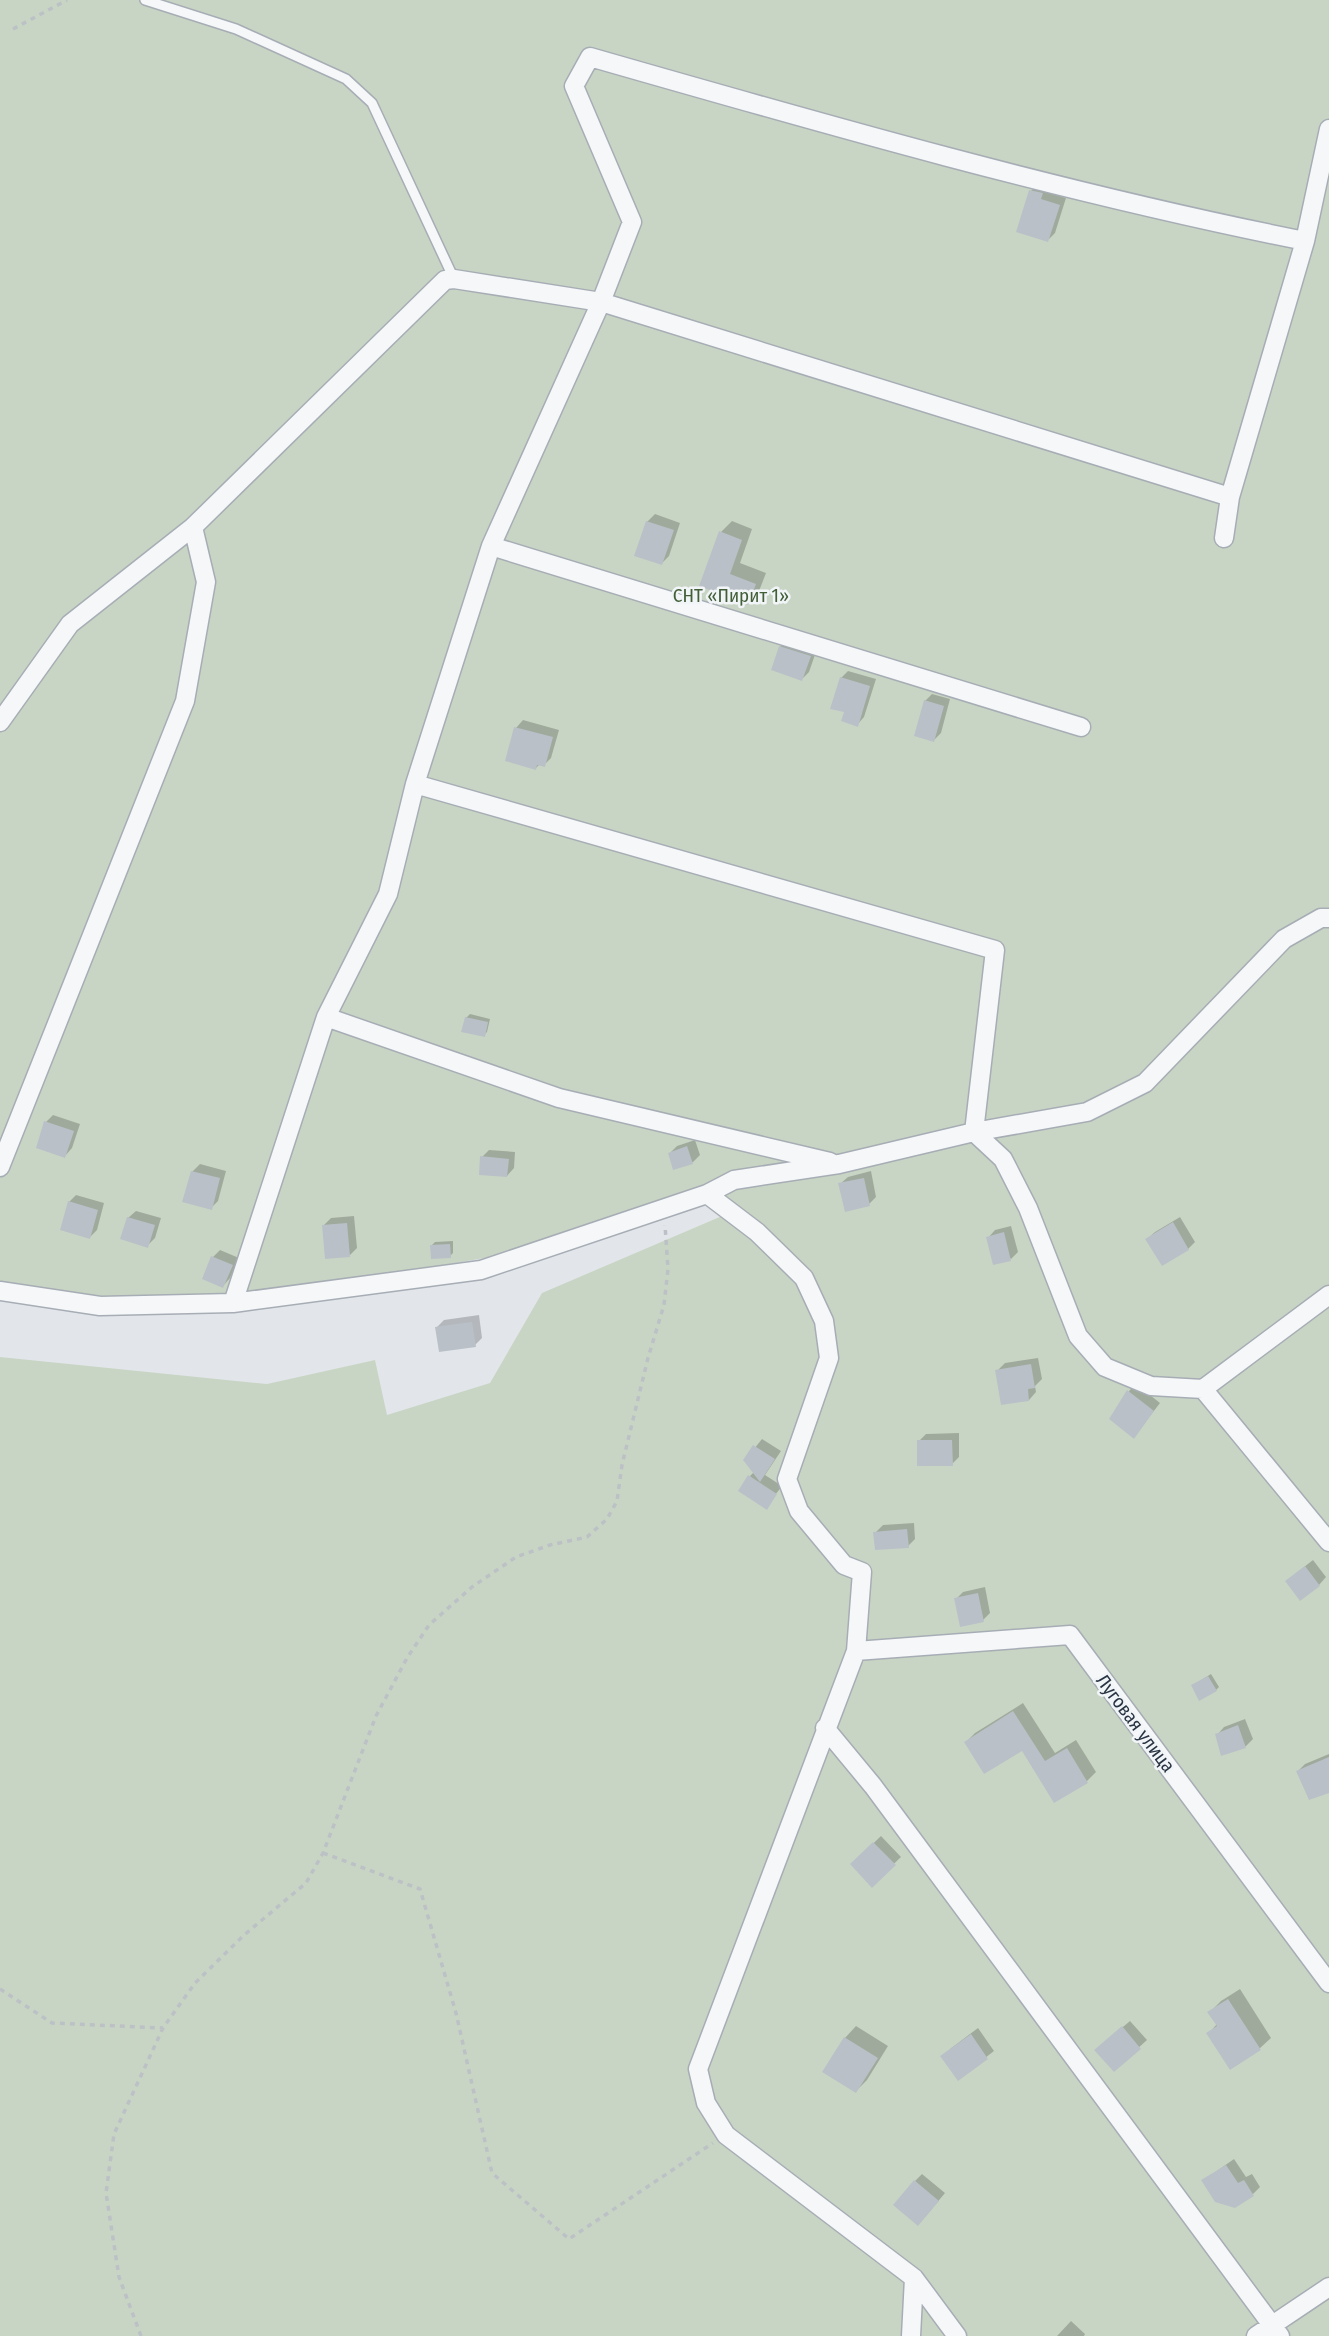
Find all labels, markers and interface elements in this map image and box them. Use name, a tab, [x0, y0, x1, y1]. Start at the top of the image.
park label: СНТ «Пирит 1»	[673, 584, 789, 607]
street label: Луговая улица	[1091, 1670, 1180, 1777]

